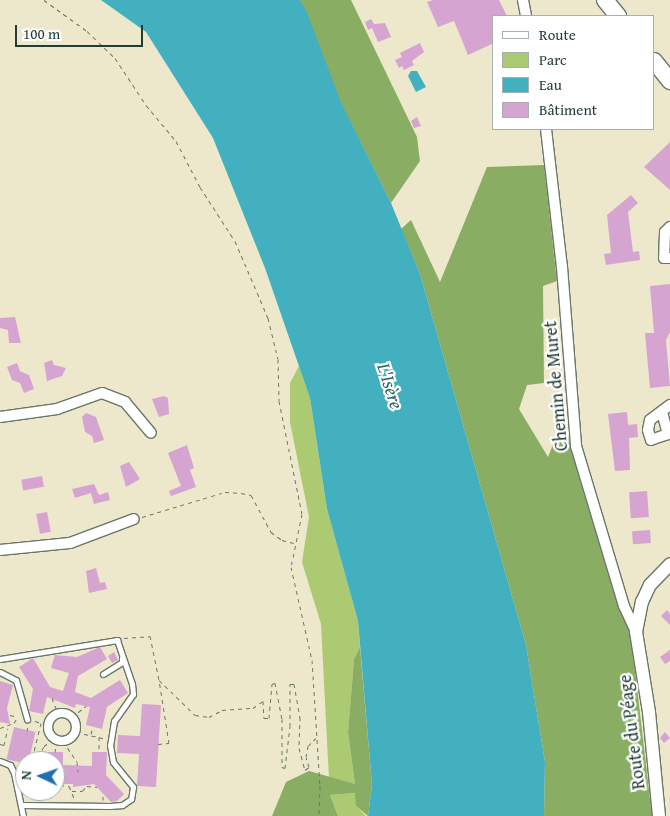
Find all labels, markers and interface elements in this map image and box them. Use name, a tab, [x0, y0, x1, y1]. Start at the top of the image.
scale bar	[18, 15, 145, 47]
legend	[492, 15, 655, 130]
text: 100 m	[23, 23, 60, 44]
text: Route	[539, 24, 576, 45]
text: Parc	[539, 49, 567, 70]
text: Eau	[539, 74, 562, 95]
text: Bâtiment	[539, 99, 597, 120]
street label: Chemin de Muret	[540, 320, 572, 452]
water label: L'Isère	[372, 360, 408, 412]
street label: Route du Péage	[614, 673, 650, 791]
north arrow	[15, 751, 65, 801]
text: N	[16, 770, 36, 780]

